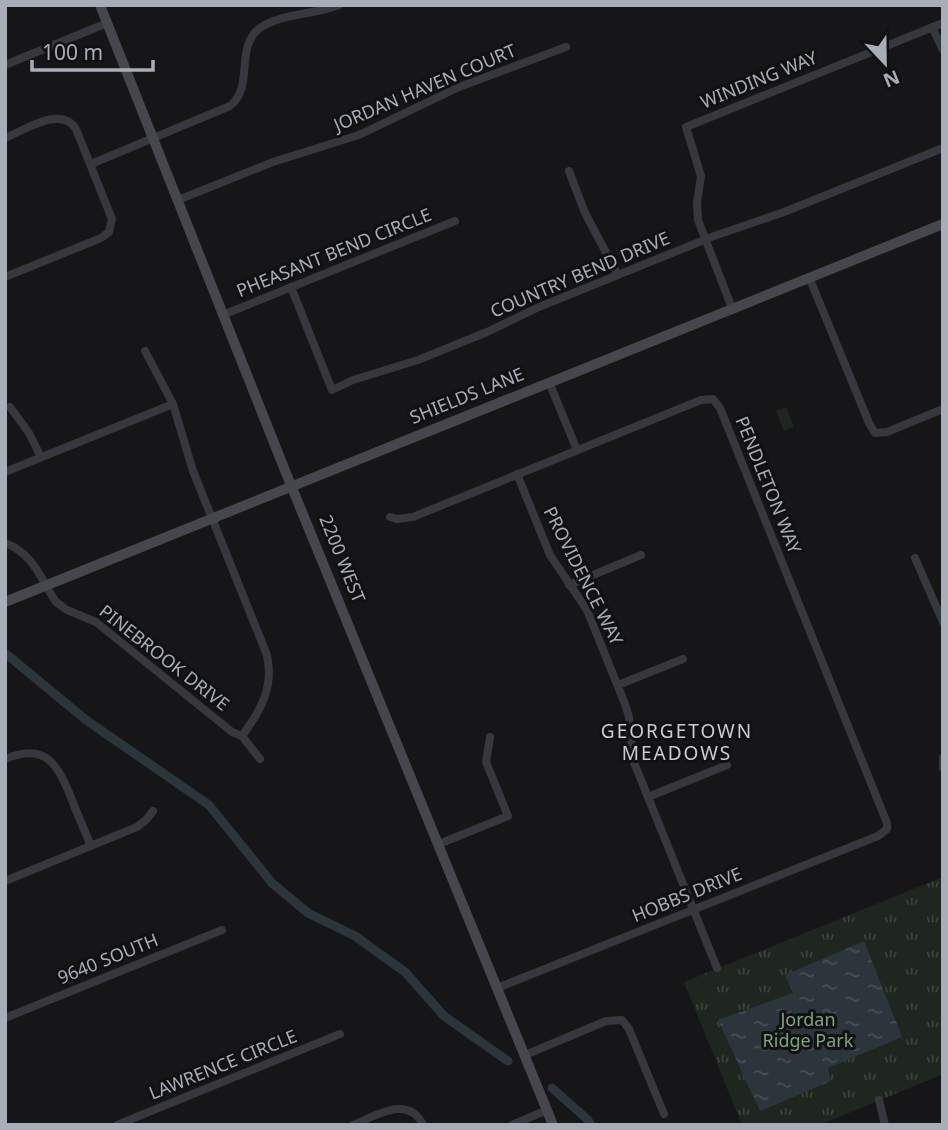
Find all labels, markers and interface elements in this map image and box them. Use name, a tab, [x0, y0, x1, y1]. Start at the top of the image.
scale bar	[32, 28, 152, 72]
north arrow	[850, 28, 920, 98]
text: 100 m	[42, 38, 103, 66]
street label: JORDAN HAVEN COURT	[328, 38, 519, 137]
street label: WINDING WAY	[697, 44, 821, 113]
text: N	[879, 64, 903, 94]
street label: PHEASANT BEND CIRCLE	[233, 202, 435, 302]
street label: COUNTRY BEND DRIVE	[486, 225, 673, 323]
street label: SHIELDS LANE	[406, 361, 527, 429]
street label: PENDLETON WAY	[730, 413, 808, 557]
street label: PROVIDENCE WAY	[539, 502, 630, 650]
street label: 2200 WEST	[314, 511, 371, 606]
street label: PINEBROOK DRIVE	[95, 599, 235, 716]
district label: GEORGETOWN MEADOWS	[601, 718, 753, 766]
street label: HOBBS DRIVE	[628, 861, 745, 927]
street label: 9640 SOUTH	[54, 927, 161, 989]
park label: Jordan Ridge Park	[763, 1007, 854, 1052]
street label: LAWRENCE CIRCLE	[145, 1023, 300, 1105]

